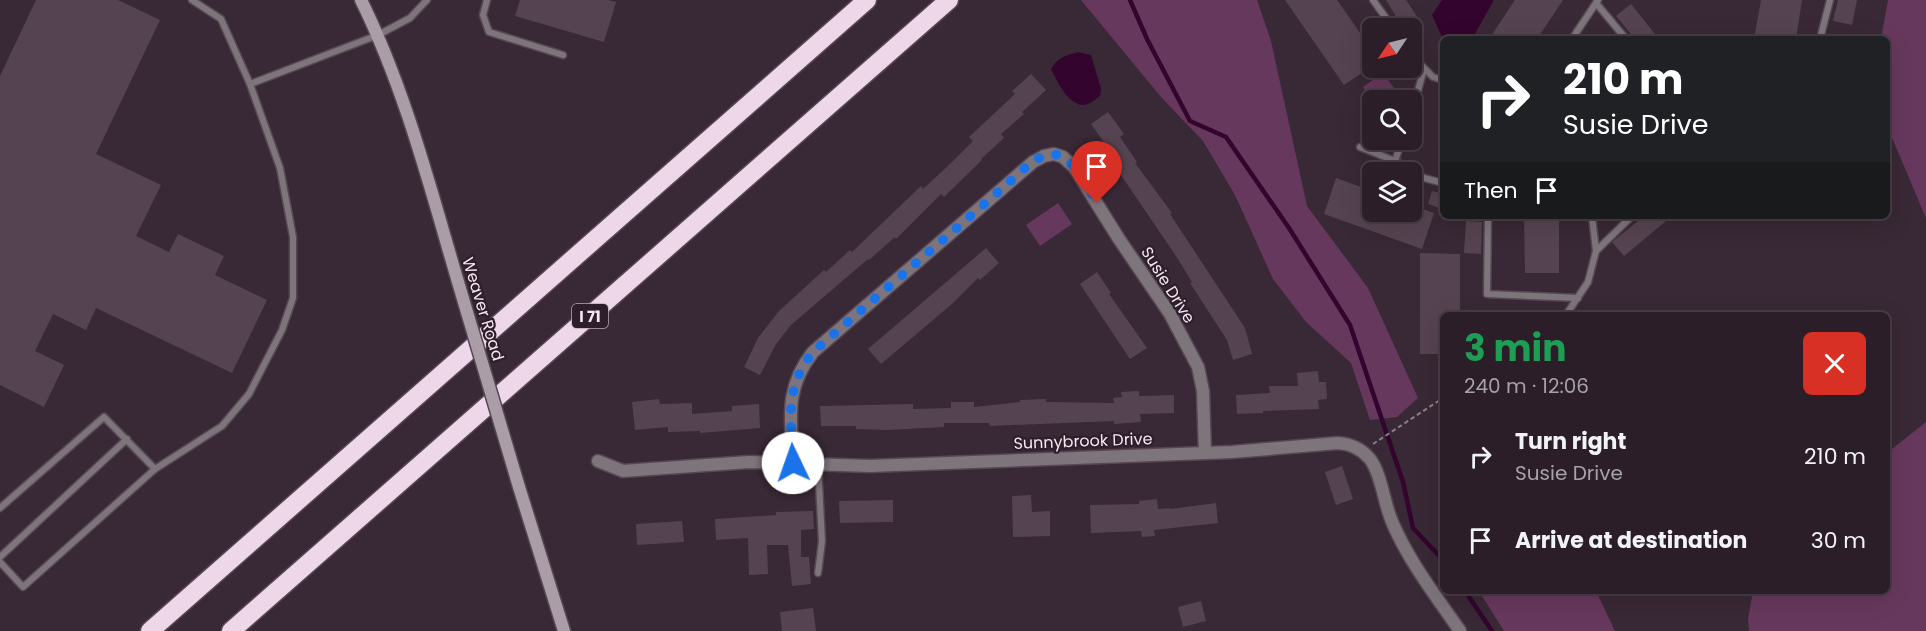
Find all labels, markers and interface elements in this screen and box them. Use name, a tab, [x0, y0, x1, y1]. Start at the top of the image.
north arrow	[1362, 18, 1422, 78]
map controls	[1362, 18, 1422, 222]
text: 210 m	[1563, 50, 1684, 109]
icon: right	[1464, 60, 1542, 138]
button: search	[1362, 90, 1422, 150]
text: Susie Drive	[1563, 106, 1709, 143]
pin	[1071, 141, 1122, 203]
icon: arrive	[1080, 150, 1113, 183]
button: layers	[1362, 162, 1422, 222]
icon: arrive	[1530, 174, 1563, 207]
text: Then	[1464, 175, 1518, 206]
street label: Susie Drive	[1135, 242, 1201, 328]
street label: Weaver Road	[456, 254, 510, 364]
road number: I 71	[572, 304, 608, 328]
text: 3 min	[1464, 323, 1566, 374]
button: close	[1803, 332, 1866, 395]
text: 240 m · 12:06	[1464, 372, 1589, 400]
text: Turn right	[1515, 426, 1626, 457]
street label: Sunnybrook Drive	[1013, 427, 1153, 455]
position arrow	[761, 431, 825, 495]
icon: right	[1464, 440, 1497, 473]
text: 210 m	[1804, 441, 1866, 472]
text: Susie Drive	[1515, 459, 1623, 487]
icon: arrive	[1464, 524, 1497, 557]
text: Arrive at destination	[1515, 525, 1747, 556]
text: 30 m	[1811, 525, 1866, 556]

